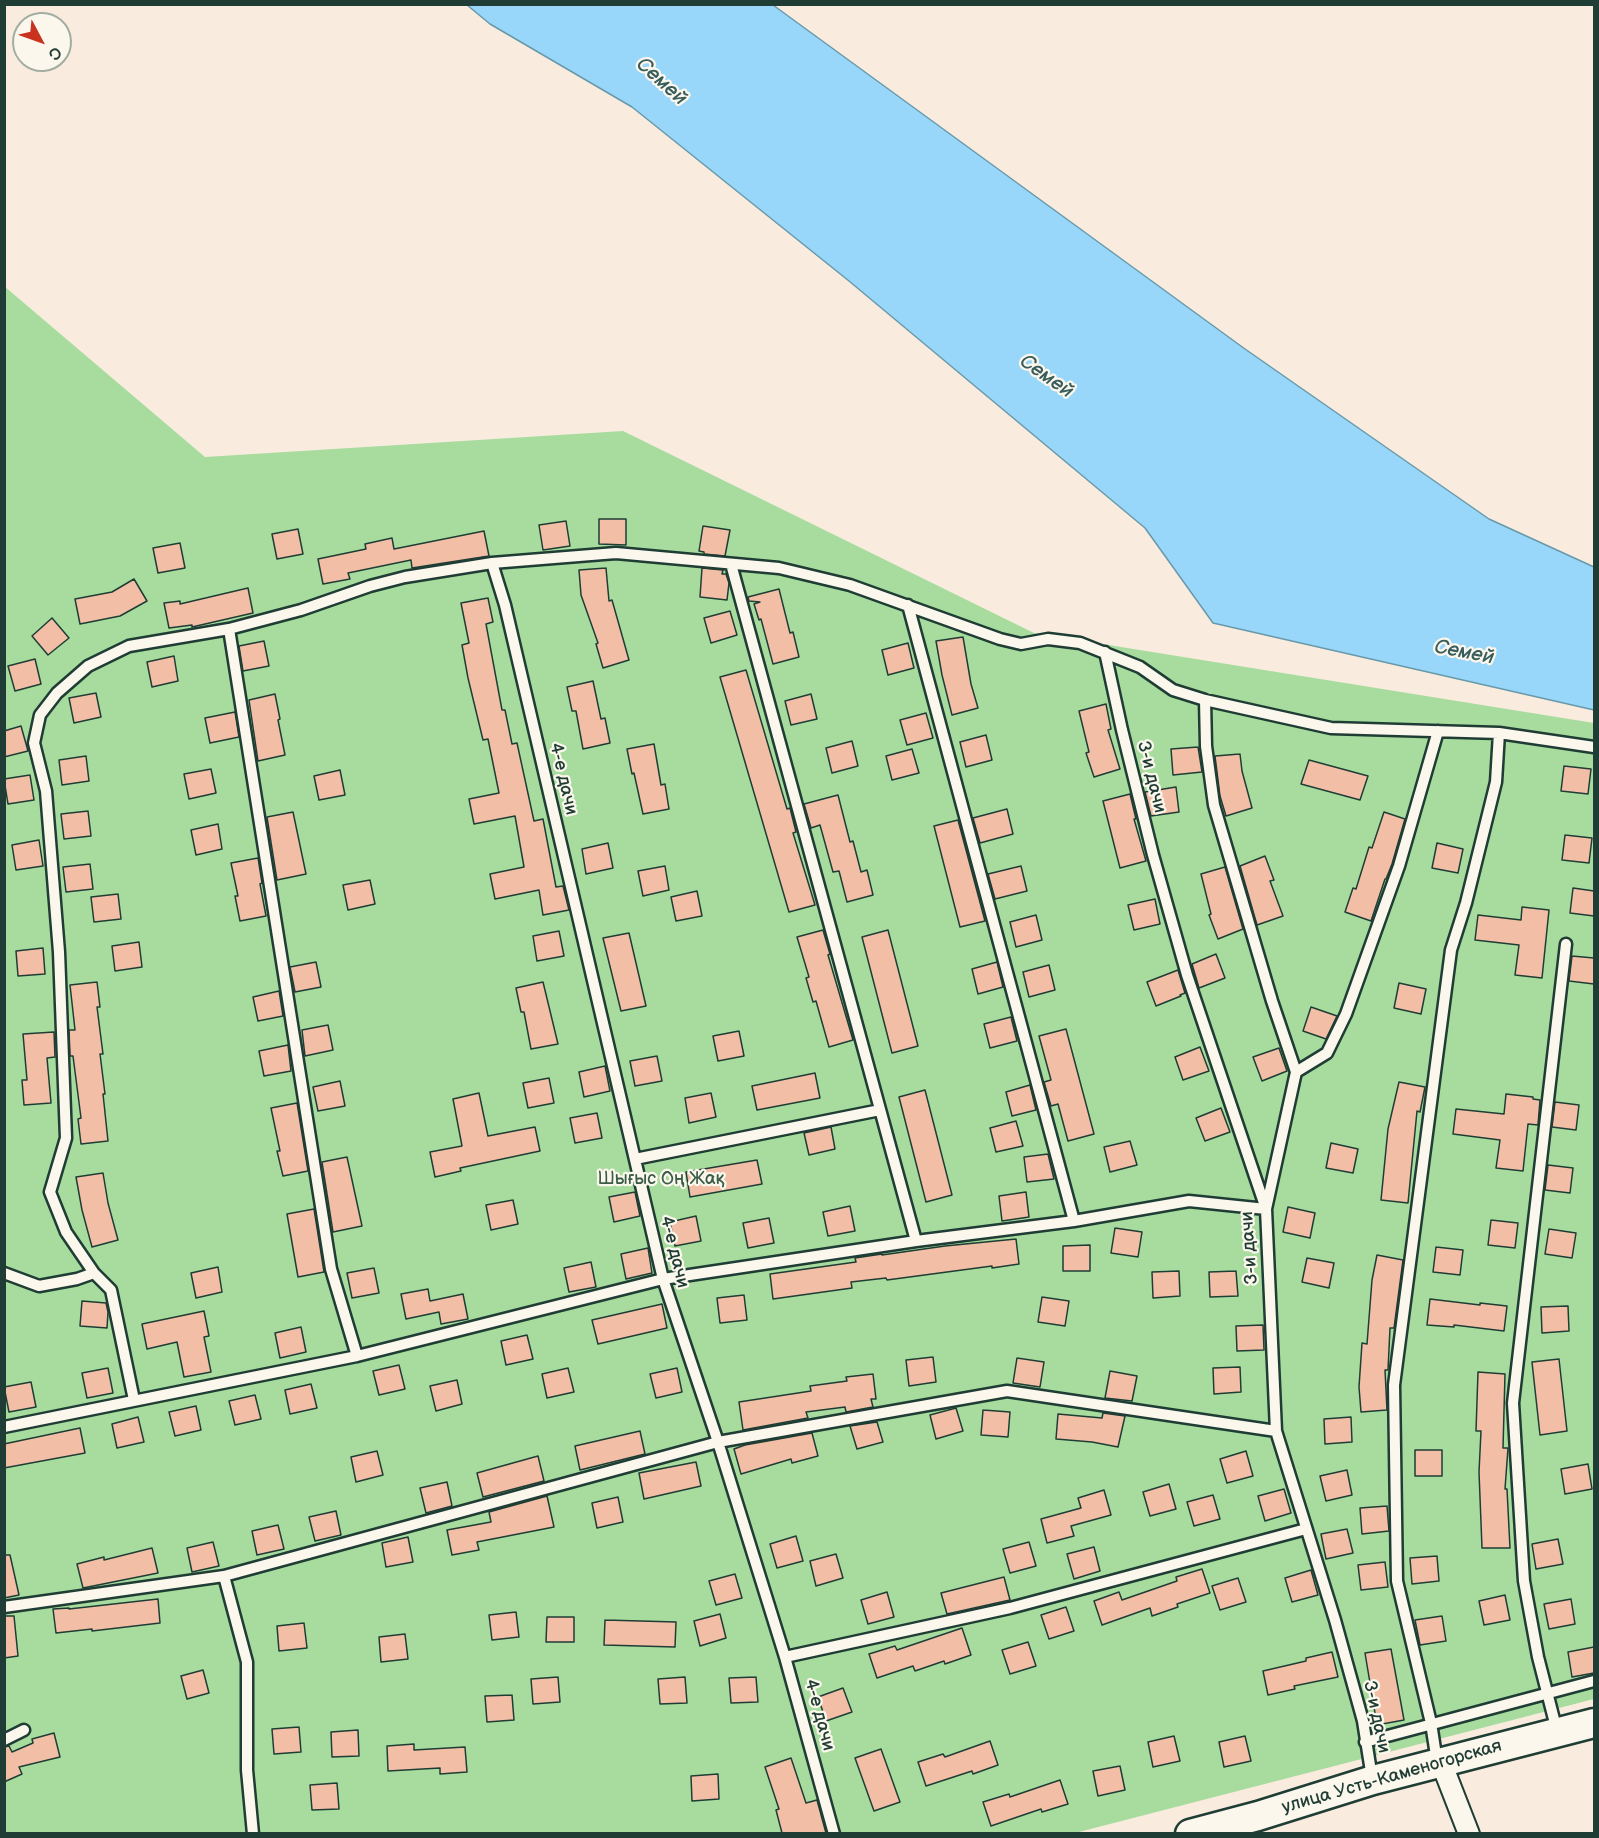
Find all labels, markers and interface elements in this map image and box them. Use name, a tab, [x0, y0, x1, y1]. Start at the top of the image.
north arrow	[12, 12, 72, 72]
text: С	[44, 42, 65, 63]
water label: Семей	[631, 53, 691, 111]
water label: Семей	[1014, 350, 1078, 404]
water label: Семей	[1432, 635, 1496, 671]
street label: 3-и дачи	[1132, 739, 1170, 815]
street label: 4-е дачи	[544, 741, 582, 817]
park label: Шығыс Оң Жақ	[597, 1168, 725, 1190]
street label: 3-и дачи	[1237, 1211, 1263, 1285]
street label: 4-е дачи	[655, 1214, 693, 1290]
street label: 4-е дачи	[799, 1677, 839, 1753]
street label: 3-и дачи	[1358, 1679, 1394, 1755]
street label: улица Усть-Каменогорская	[1280, 1735, 1504, 1819]

